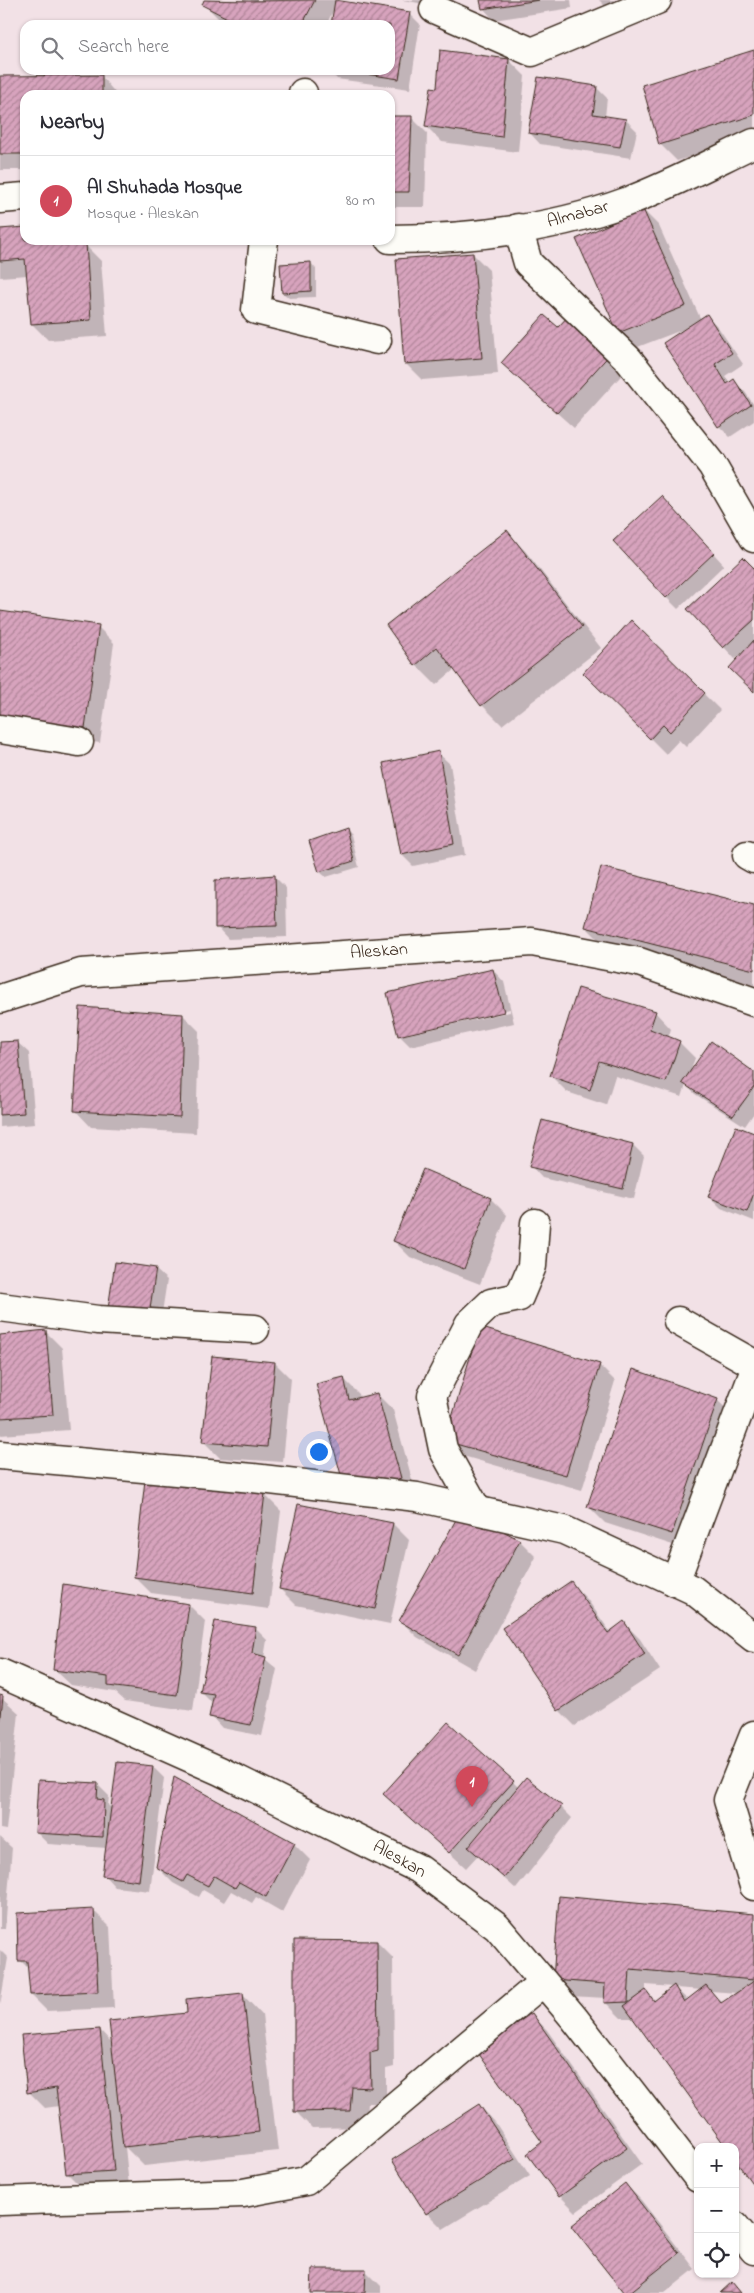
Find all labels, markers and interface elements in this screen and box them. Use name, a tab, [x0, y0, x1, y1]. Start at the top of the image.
search box	[20, 20, 395, 75]
icon: search	[38, 34, 66, 62]
text: Search here	[78, 34, 169, 61]
text: Nearby	[40, 108, 104, 138]
text: Al Shuhada Mosque	[87, 175, 242, 202]
text: 1	[53, 189, 59, 213]
text: 80 m	[346, 189, 375, 213]
street label: Almabar	[544, 194, 612, 236]
text: Mosque · Aleskan	[87, 202, 199, 226]
street label: Aleskan	[349, 937, 409, 967]
your location	[306, 1439, 332, 1465]
pin: 1	[456, 1766, 488, 1807]
street label: Aleskan	[367, 1835, 431, 1885]
map controls	[694, 2143, 739, 2278]
button: +	[694, 2143, 739, 2188]
button: −	[694, 2188, 739, 2233]
button: locate	[694, 2233, 739, 2278]

